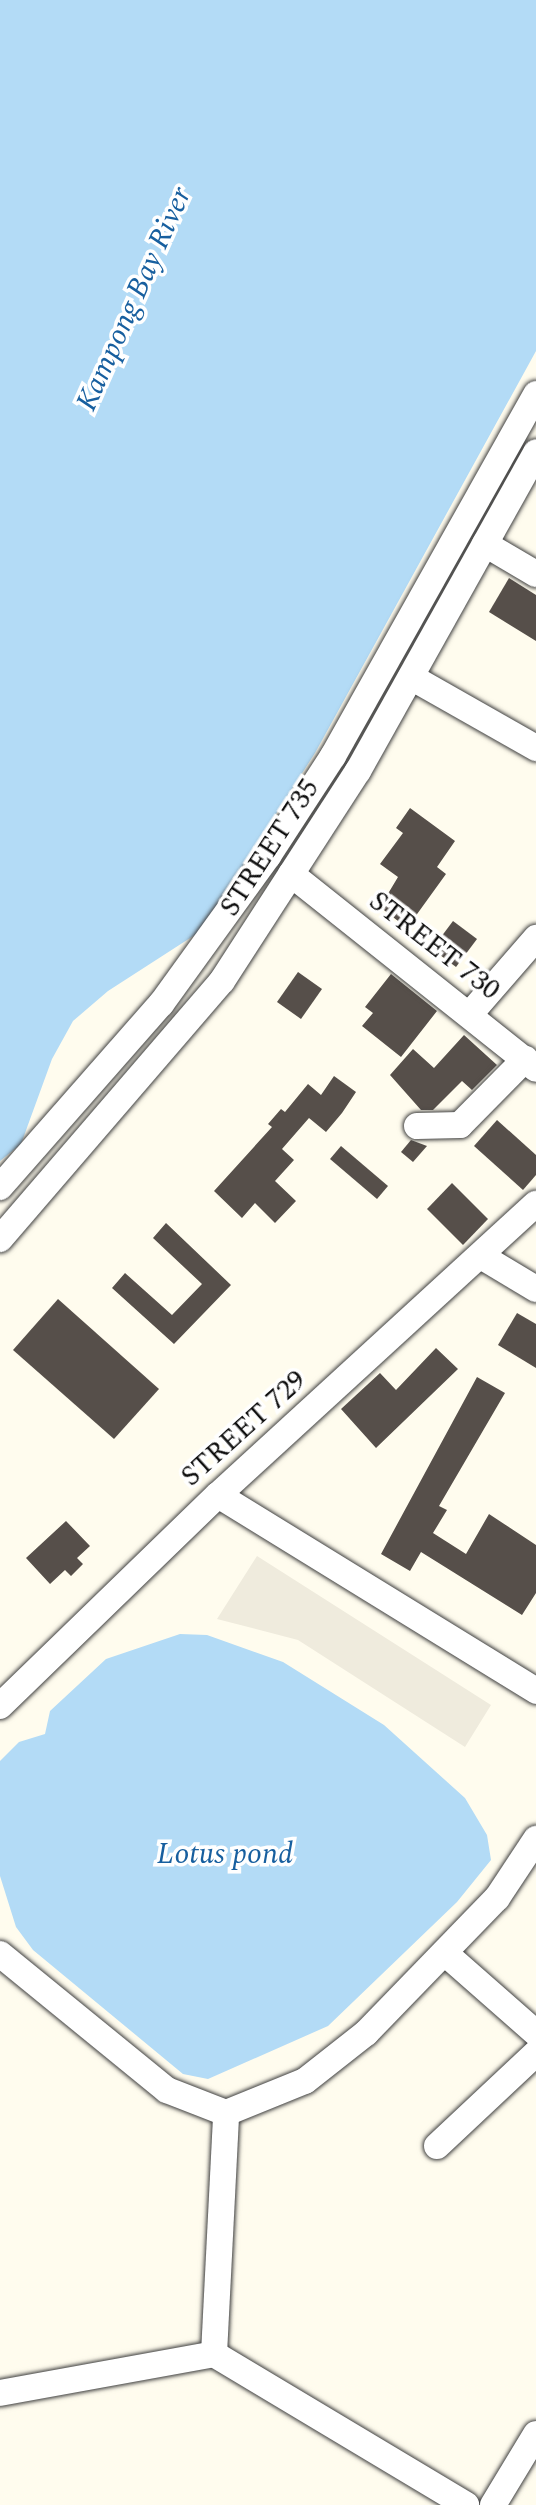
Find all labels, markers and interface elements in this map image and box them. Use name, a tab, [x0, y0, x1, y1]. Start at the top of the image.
water label: Kampong Bay River	[68, 181, 200, 417]
street label: STREET 735	[213, 773, 327, 923]
street label: STREET 730	[362, 885, 506, 1007]
street label: STREET 729	[175, 1364, 313, 1494]
water label: Lotus pond	[157, 1836, 293, 1872]

